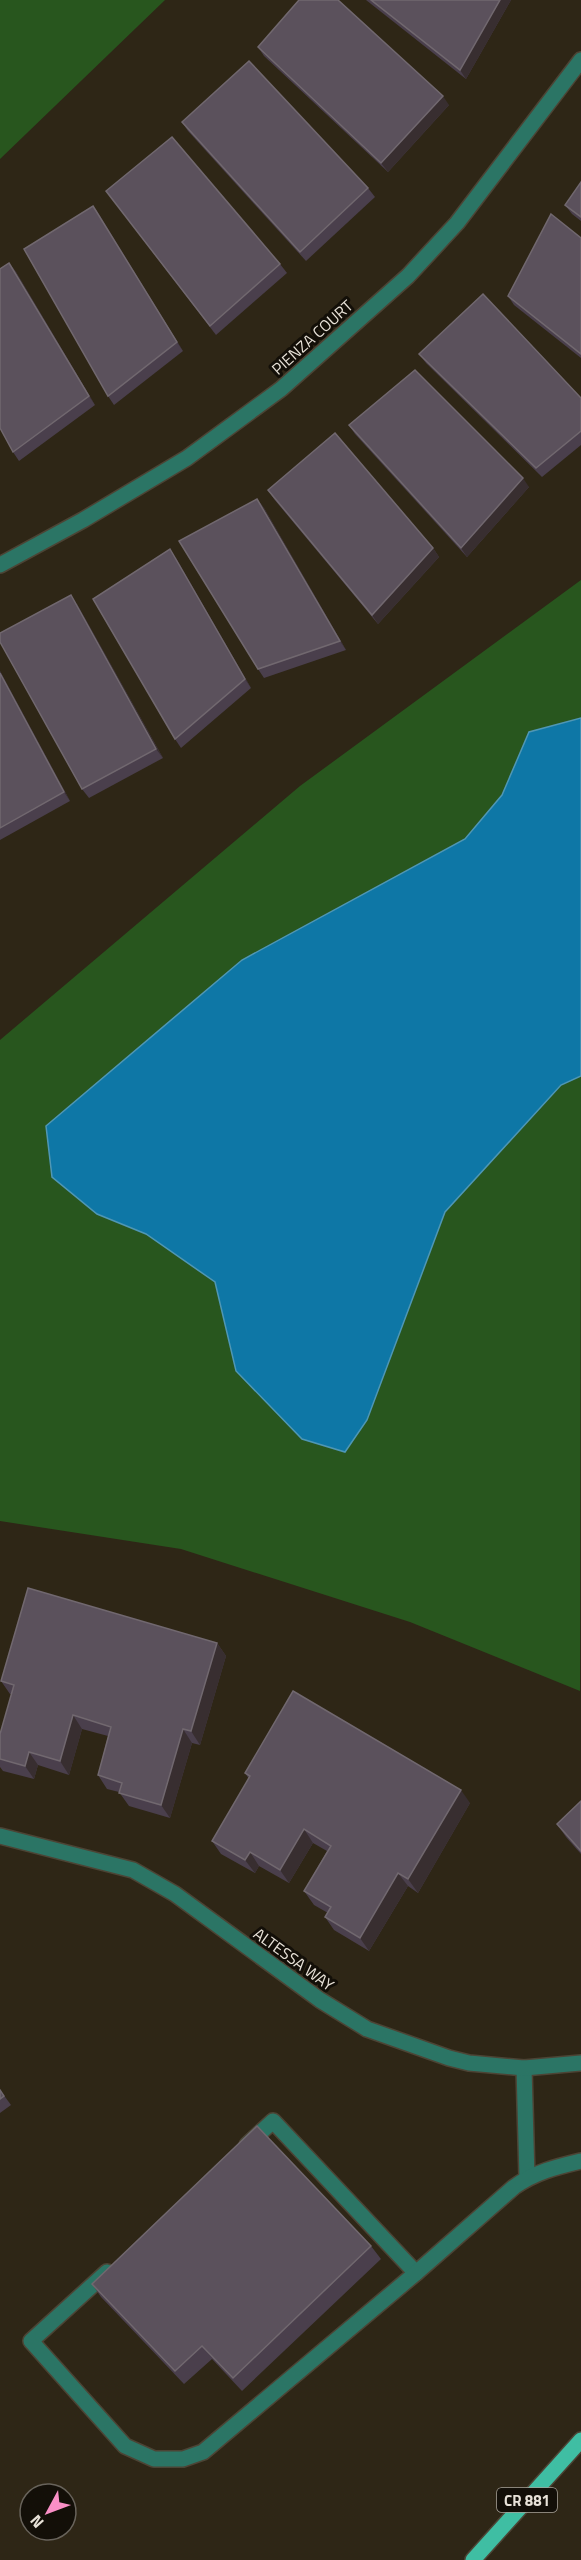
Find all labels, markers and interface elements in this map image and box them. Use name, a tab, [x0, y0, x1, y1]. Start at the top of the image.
street label: PIENZA COURT	[266, 293, 358, 380]
street label: ALTESSA WAY	[249, 1922, 340, 1997]
north arrow	[18, 2482, 78, 2542]
road number: CR 881	[497, 2488, 557, 2512]
text: N	[24, 2510, 49, 2534]

